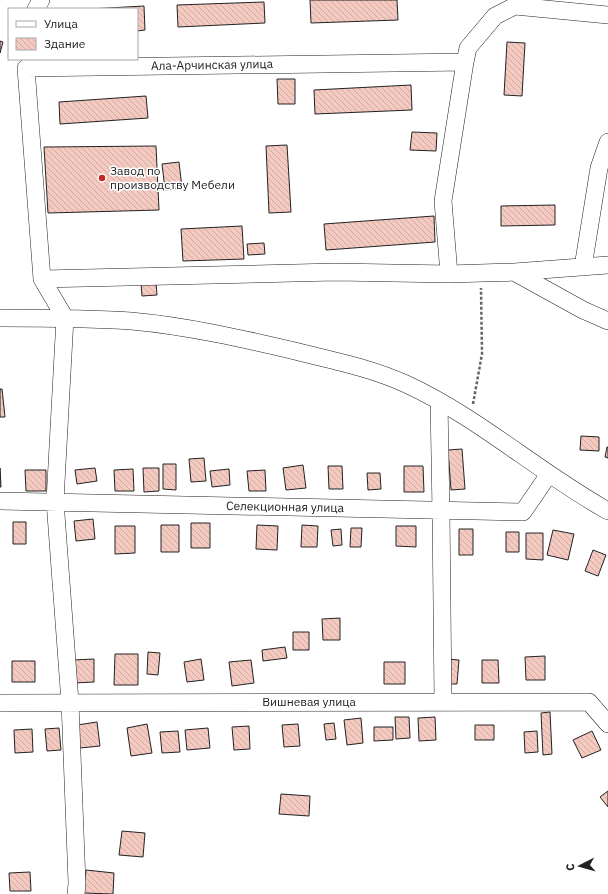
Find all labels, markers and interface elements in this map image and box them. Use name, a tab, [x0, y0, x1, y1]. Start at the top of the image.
legend	[8, 8, 138, 60]
text: Улица	[44, 16, 78, 31]
text: Здание	[44, 36, 86, 51]
street label: Ала-Арчинская улица	[151, 56, 274, 73]
place label: Завод по производству Мебели	[110, 163, 235, 192]
marker: Завод по производству Мебели	[97, 173, 107, 183]
street label: Селекционная улица	[226, 498, 345, 515]
street label: Вишневая улица	[262, 694, 356, 709]
north arrow	[560, 846, 600, 886]
text: С	[563, 863, 577, 871]

